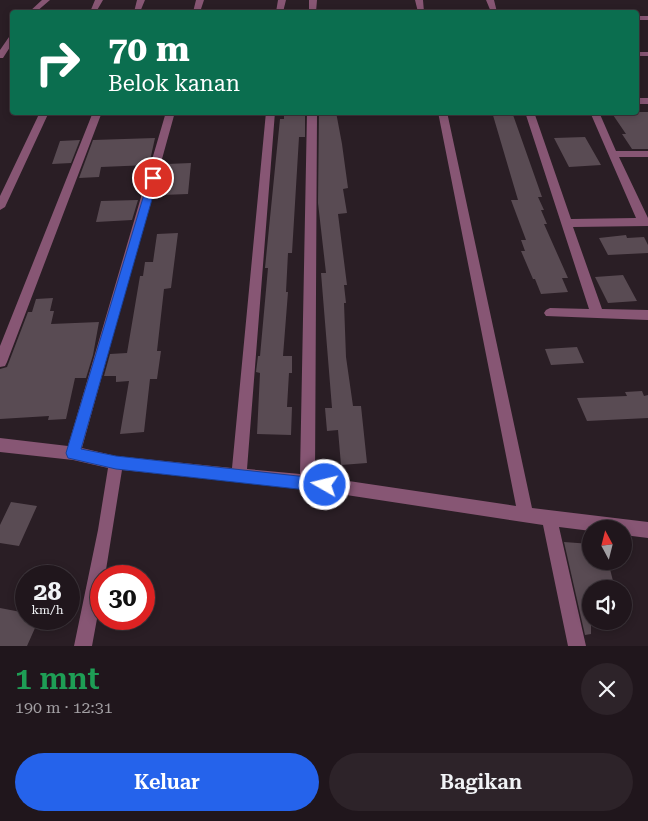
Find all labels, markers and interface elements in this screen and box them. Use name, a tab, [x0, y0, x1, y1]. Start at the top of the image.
text: 70 m	[108, 29, 190, 70]
icon: right	[25, 30, 90, 95]
text: Belok kanan	[108, 71, 240, 96]
pin	[132, 157, 174, 199]
icon: arrive	[139, 164, 167, 192]
position arrow	[298, 458, 350, 510]
north arrow	[582, 520, 632, 570]
map controls	[582, 520, 632, 630]
speed limit sign: 30	[90, 565, 155, 630]
text: 28	[33, 577, 62, 606]
button: sound	[582, 580, 632, 630]
text: km/h	[31, 603, 64, 617]
text: 1 mnt	[15, 661, 100, 696]
button: close	[581, 663, 633, 715]
text: 190 m · 12:31	[15, 698, 113, 717]
button: Keluar	[15, 753, 319, 811]
button: Bagikan	[329, 753, 633, 811]

